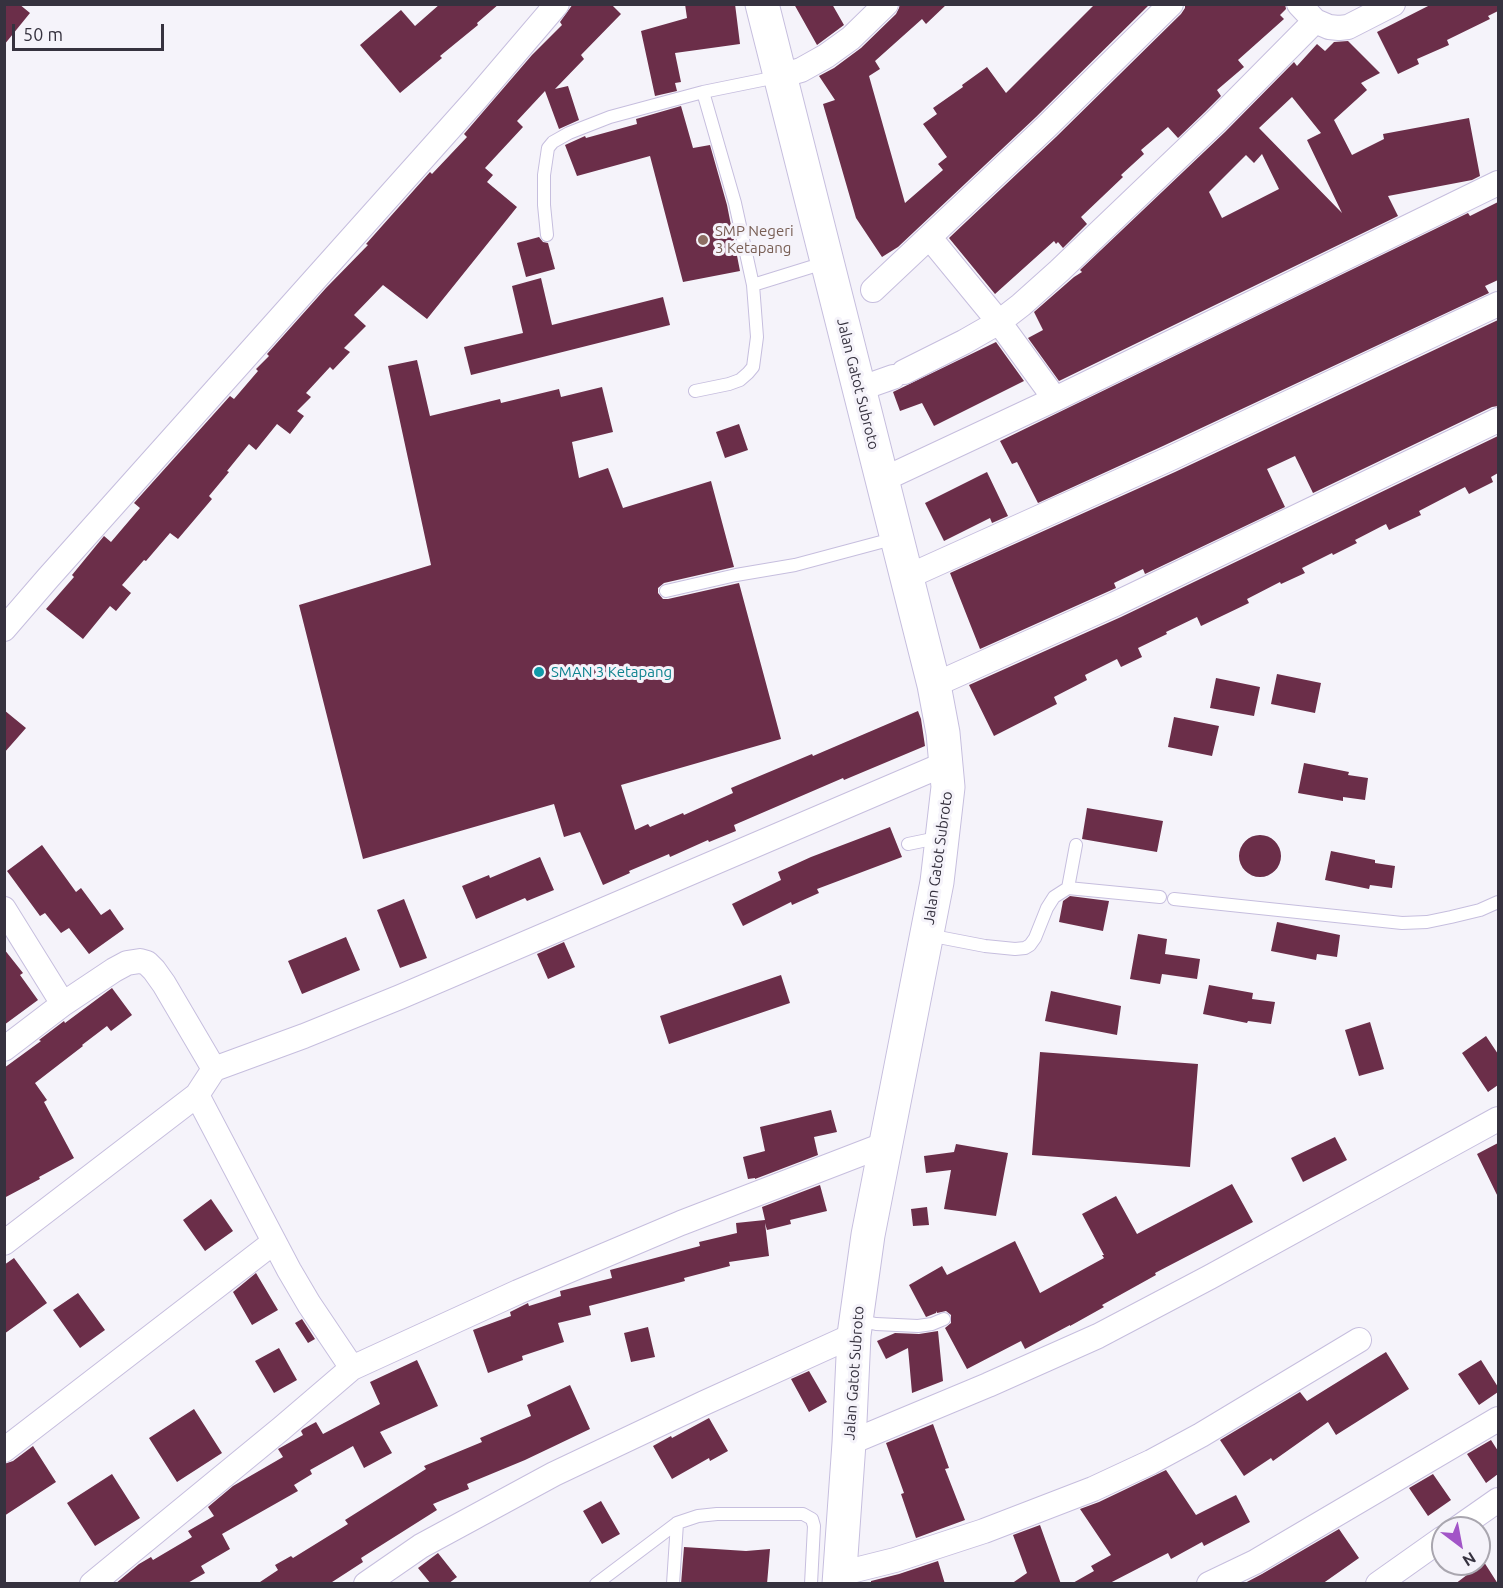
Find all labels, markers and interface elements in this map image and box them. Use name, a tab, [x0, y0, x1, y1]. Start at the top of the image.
scale bar	[15, 12, 166, 50]
text: 50 m	[23, 24, 63, 44]
place label: SMP Negeri 3 Ketapang	[715, 222, 794, 257]
marker: SMP Negeri 3 Ketapang	[696, 233, 710, 247]
street label: Jalan Gatot Subroto	[833, 316, 883, 452]
place label: SMAN 3 Ketapang	[551, 663, 672, 681]
marker: SMAN 3 Ketapang	[532, 665, 546, 679]
street label: Jalan Gatot Subroto	[920, 790, 956, 926]
street label: Jalan Gatot Subroto	[840, 1305, 868, 1441]
north arrow	[1431, 1516, 1491, 1576]
text: N	[1460, 1549, 1479, 1570]

